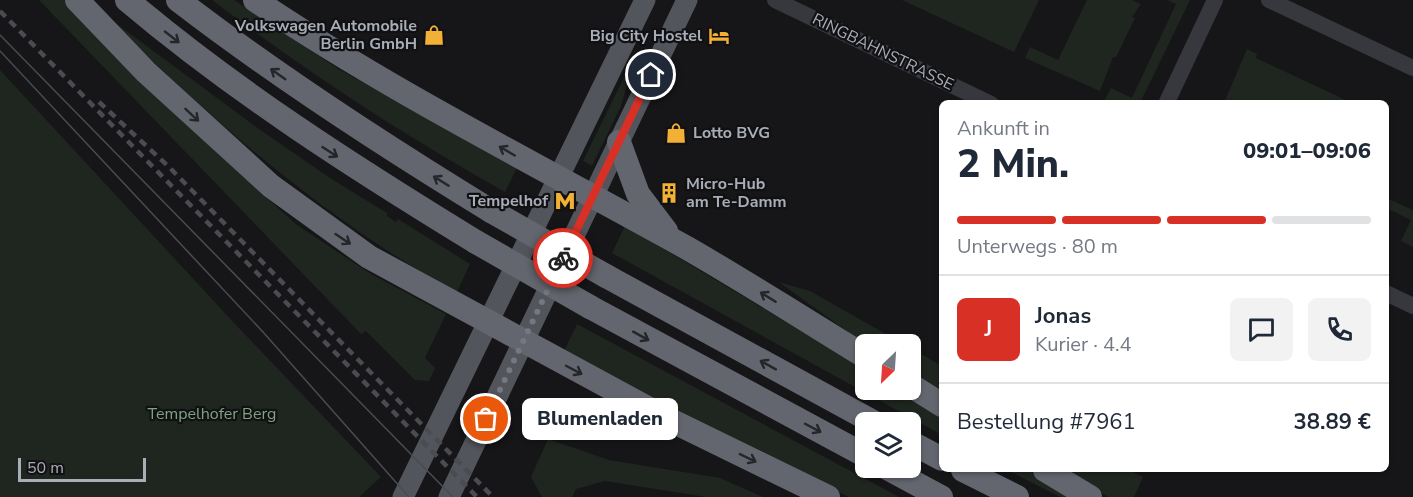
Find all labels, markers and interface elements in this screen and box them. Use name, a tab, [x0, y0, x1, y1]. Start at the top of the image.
street label: RINGBAHNSTRASSE	[809, 8, 957, 96]
place label: Volkswagen Automobile Berlin GmbH	[234, 15, 417, 55]
shop icon: Volkswagen Automobile Berlin GmbH	[422, 23, 446, 47]
hotel icon: Big City Hostel	[707, 24, 731, 48]
place label: Big City Hostel	[590, 25, 702, 47]
one-way arrow	[164, 31, 180, 44]
pin	[625, 49, 676, 100]
icon: home	[634, 58, 667, 91]
one-way arrow	[270, 68, 286, 80]
one-way arrow	[185, 108, 200, 123]
text: Ankunft in	[957, 115, 1050, 142]
shop icon: Lotto BVG	[664, 121, 688, 145]
place label: Lotto BVG	[693, 122, 770, 144]
text: 09:01–09:06	[1243, 136, 1371, 166]
text: 2 Min.	[957, 138, 1069, 191]
one-way arrow	[499, 145, 517, 156]
one-way arrow	[321, 146, 338, 158]
place label: Micro-Hub am Te-Damm	[686, 173, 787, 213]
one-way arrow	[433, 174, 450, 186]
building icon: Micro-Hub am Te-Damm	[657, 181, 681, 205]
metro station icon: Tempelhof	[553, 189, 577, 213]
place label: Tempelhof	[469, 190, 549, 212]
courier	[533, 228, 593, 288]
one-way arrow	[334, 233, 350, 245]
text: Unterwegs · 80 m	[957, 233, 1118, 260]
icon: bike	[547, 242, 580, 275]
one-way arrow	[760, 290, 777, 302]
button: chat	[1230, 298, 1293, 361]
button: phone	[1308, 298, 1371, 361]
text: Jonas	[1035, 301, 1091, 331]
text: J	[985, 314, 992, 344]
one-way arrow	[632, 330, 649, 342]
text: Kurier · 4.4	[1035, 331, 1132, 358]
north arrow	[855, 334, 921, 400]
map controls	[855, 334, 921, 478]
one-way arrow	[760, 359, 777, 371]
one-way arrow	[565, 365, 583, 376]
pin	[460, 393, 511, 444]
callout: Blumenladen	[522, 398, 678, 440]
icon: bag	[469, 402, 502, 435]
park label: Tempelhofer Berg	[148, 403, 276, 425]
text: Blumenladen	[537, 405, 663, 432]
text: Bestellung #7961	[957, 407, 1136, 437]
text: 38.89 €	[1294, 407, 1371, 437]
button: layers	[855, 412, 921, 478]
one-way arrow	[804, 422, 821, 434]
one-way arrow	[739, 453, 757, 465]
scale bar	[18, 455, 146, 482]
text: 50 m	[27, 457, 64, 479]

